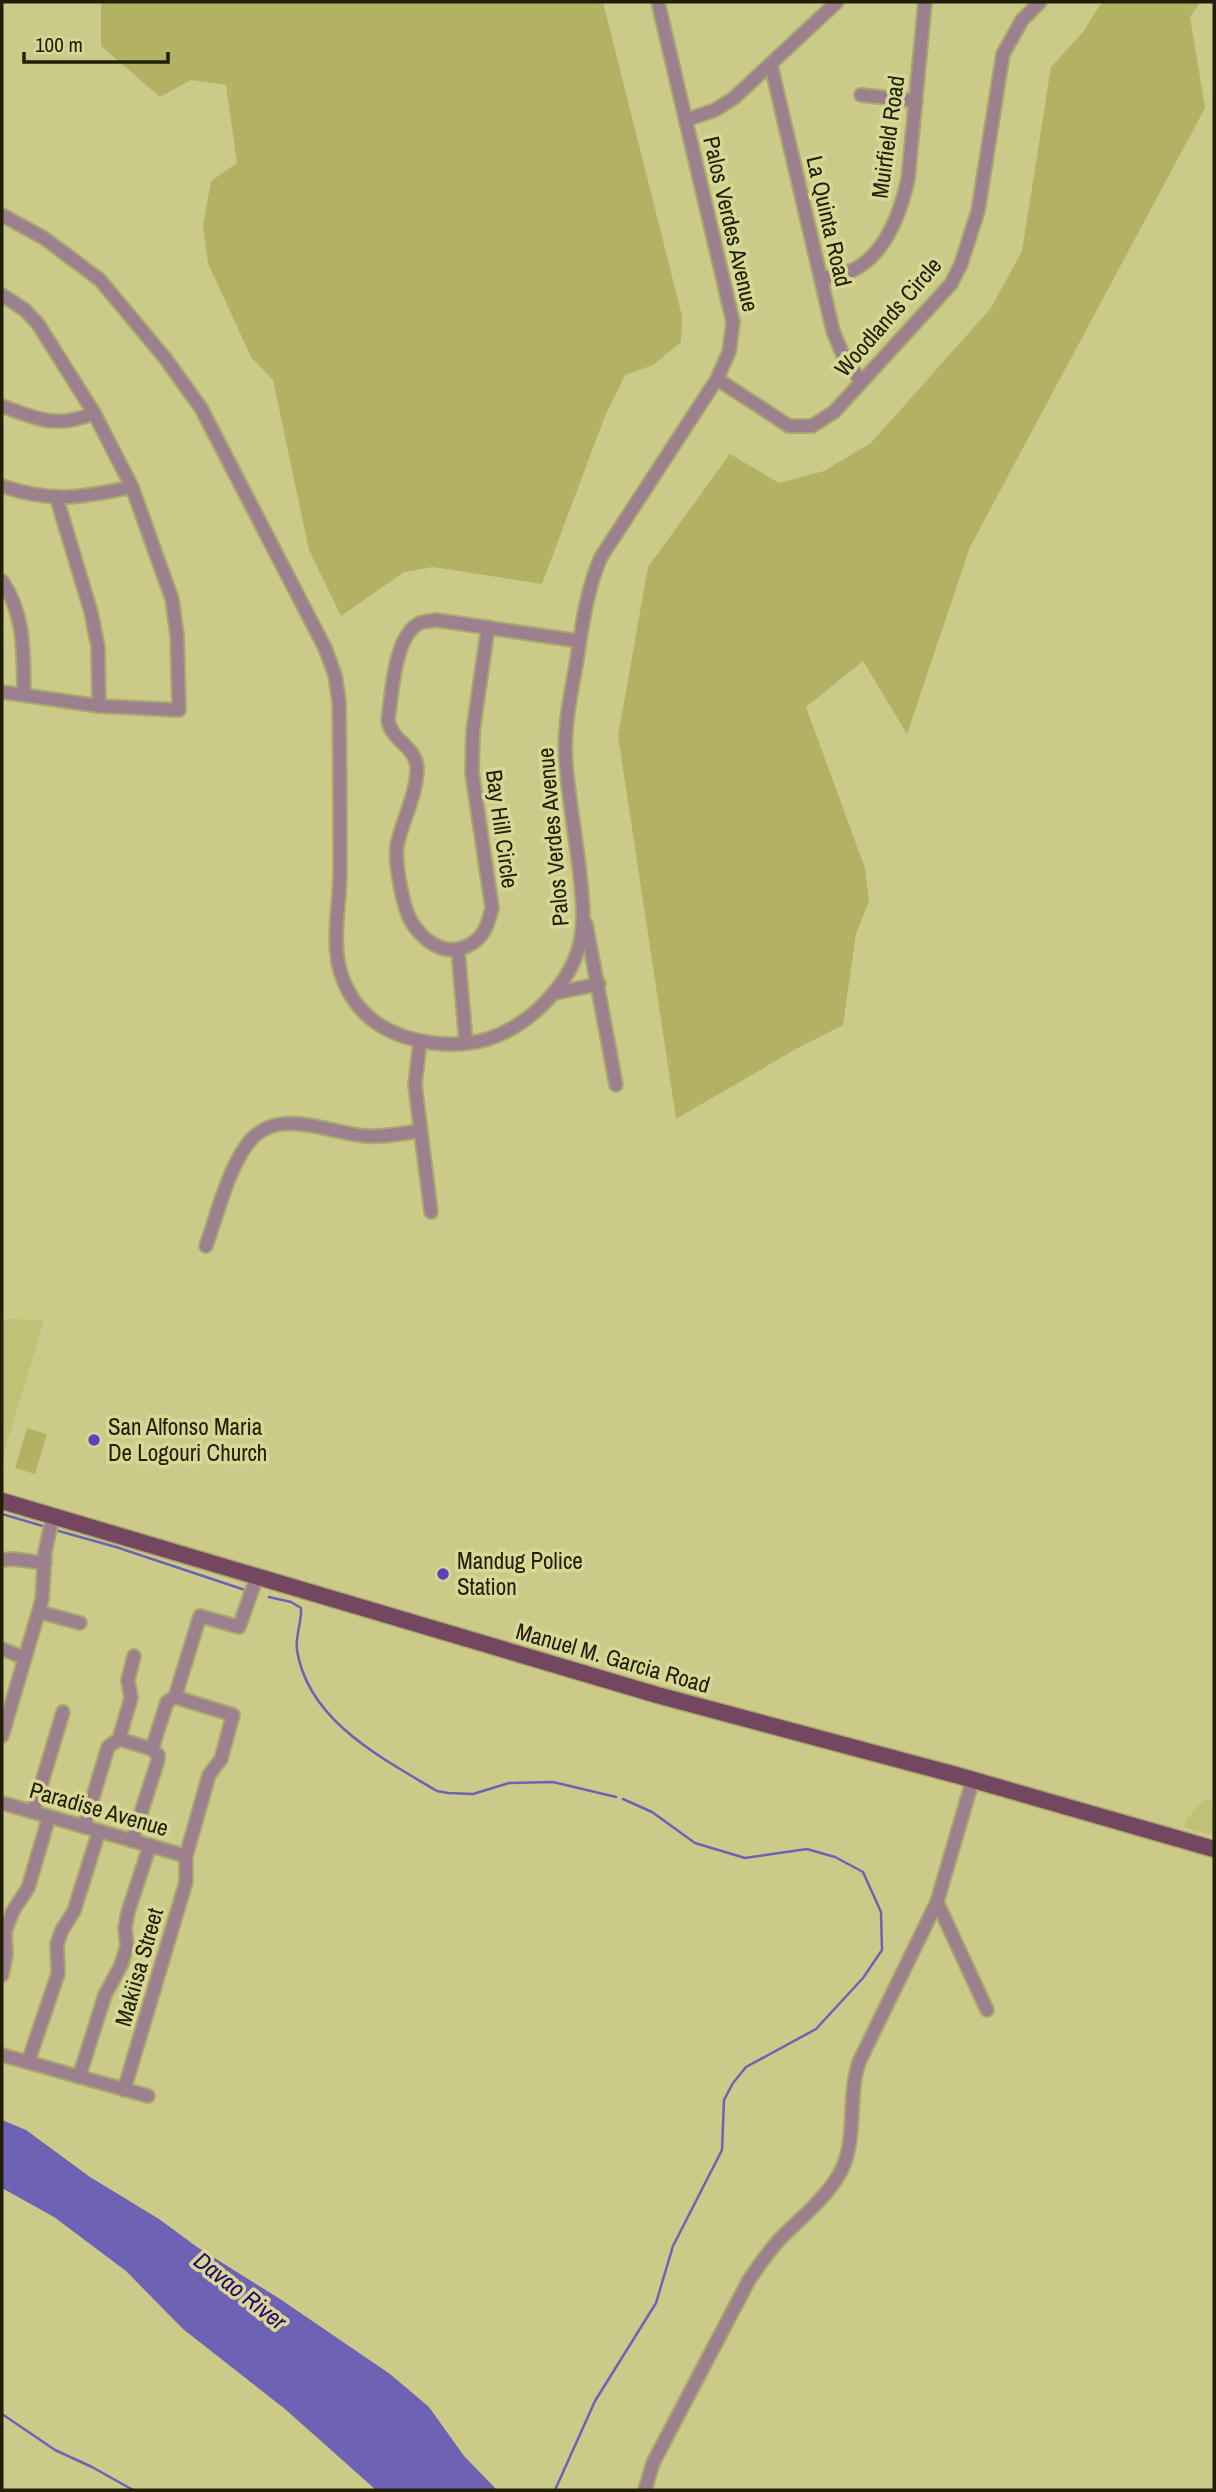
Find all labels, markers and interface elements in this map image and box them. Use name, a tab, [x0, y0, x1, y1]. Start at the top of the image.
scale bar	[24, 21, 168, 65]
text: 100 m	[35, 30, 83, 59]
street label: Muirfield Road	[864, 74, 911, 200]
street label: Palos Verdes Avenue	[696, 133, 767, 315]
street label: La Quinta Road	[799, 153, 860, 289]
street label: Woodlands Circle	[827, 250, 948, 383]
street label: Palos Verdes Avenue	[529, 747, 576, 928]
street label: Bay Hill Circle	[479, 768, 526, 890]
place label: San Alfonso Maria De Logouri Church	[108, 1411, 267, 1468]
marker: San Alfonso Maria De Logouri Church	[86, 1432, 102, 1448]
place label: Mandug Police Station	[457, 1545, 583, 1602]
marker: Mandug Police Station	[435, 1566, 451, 1582]
street label: Manuel M. Garcia Road	[513, 1615, 714, 1700]
street label: Paradise Avenue	[26, 1774, 172, 1843]
street label: Makiisa Street	[107, 1904, 170, 2030]
water label: Davao River	[188, 2244, 295, 2337]

